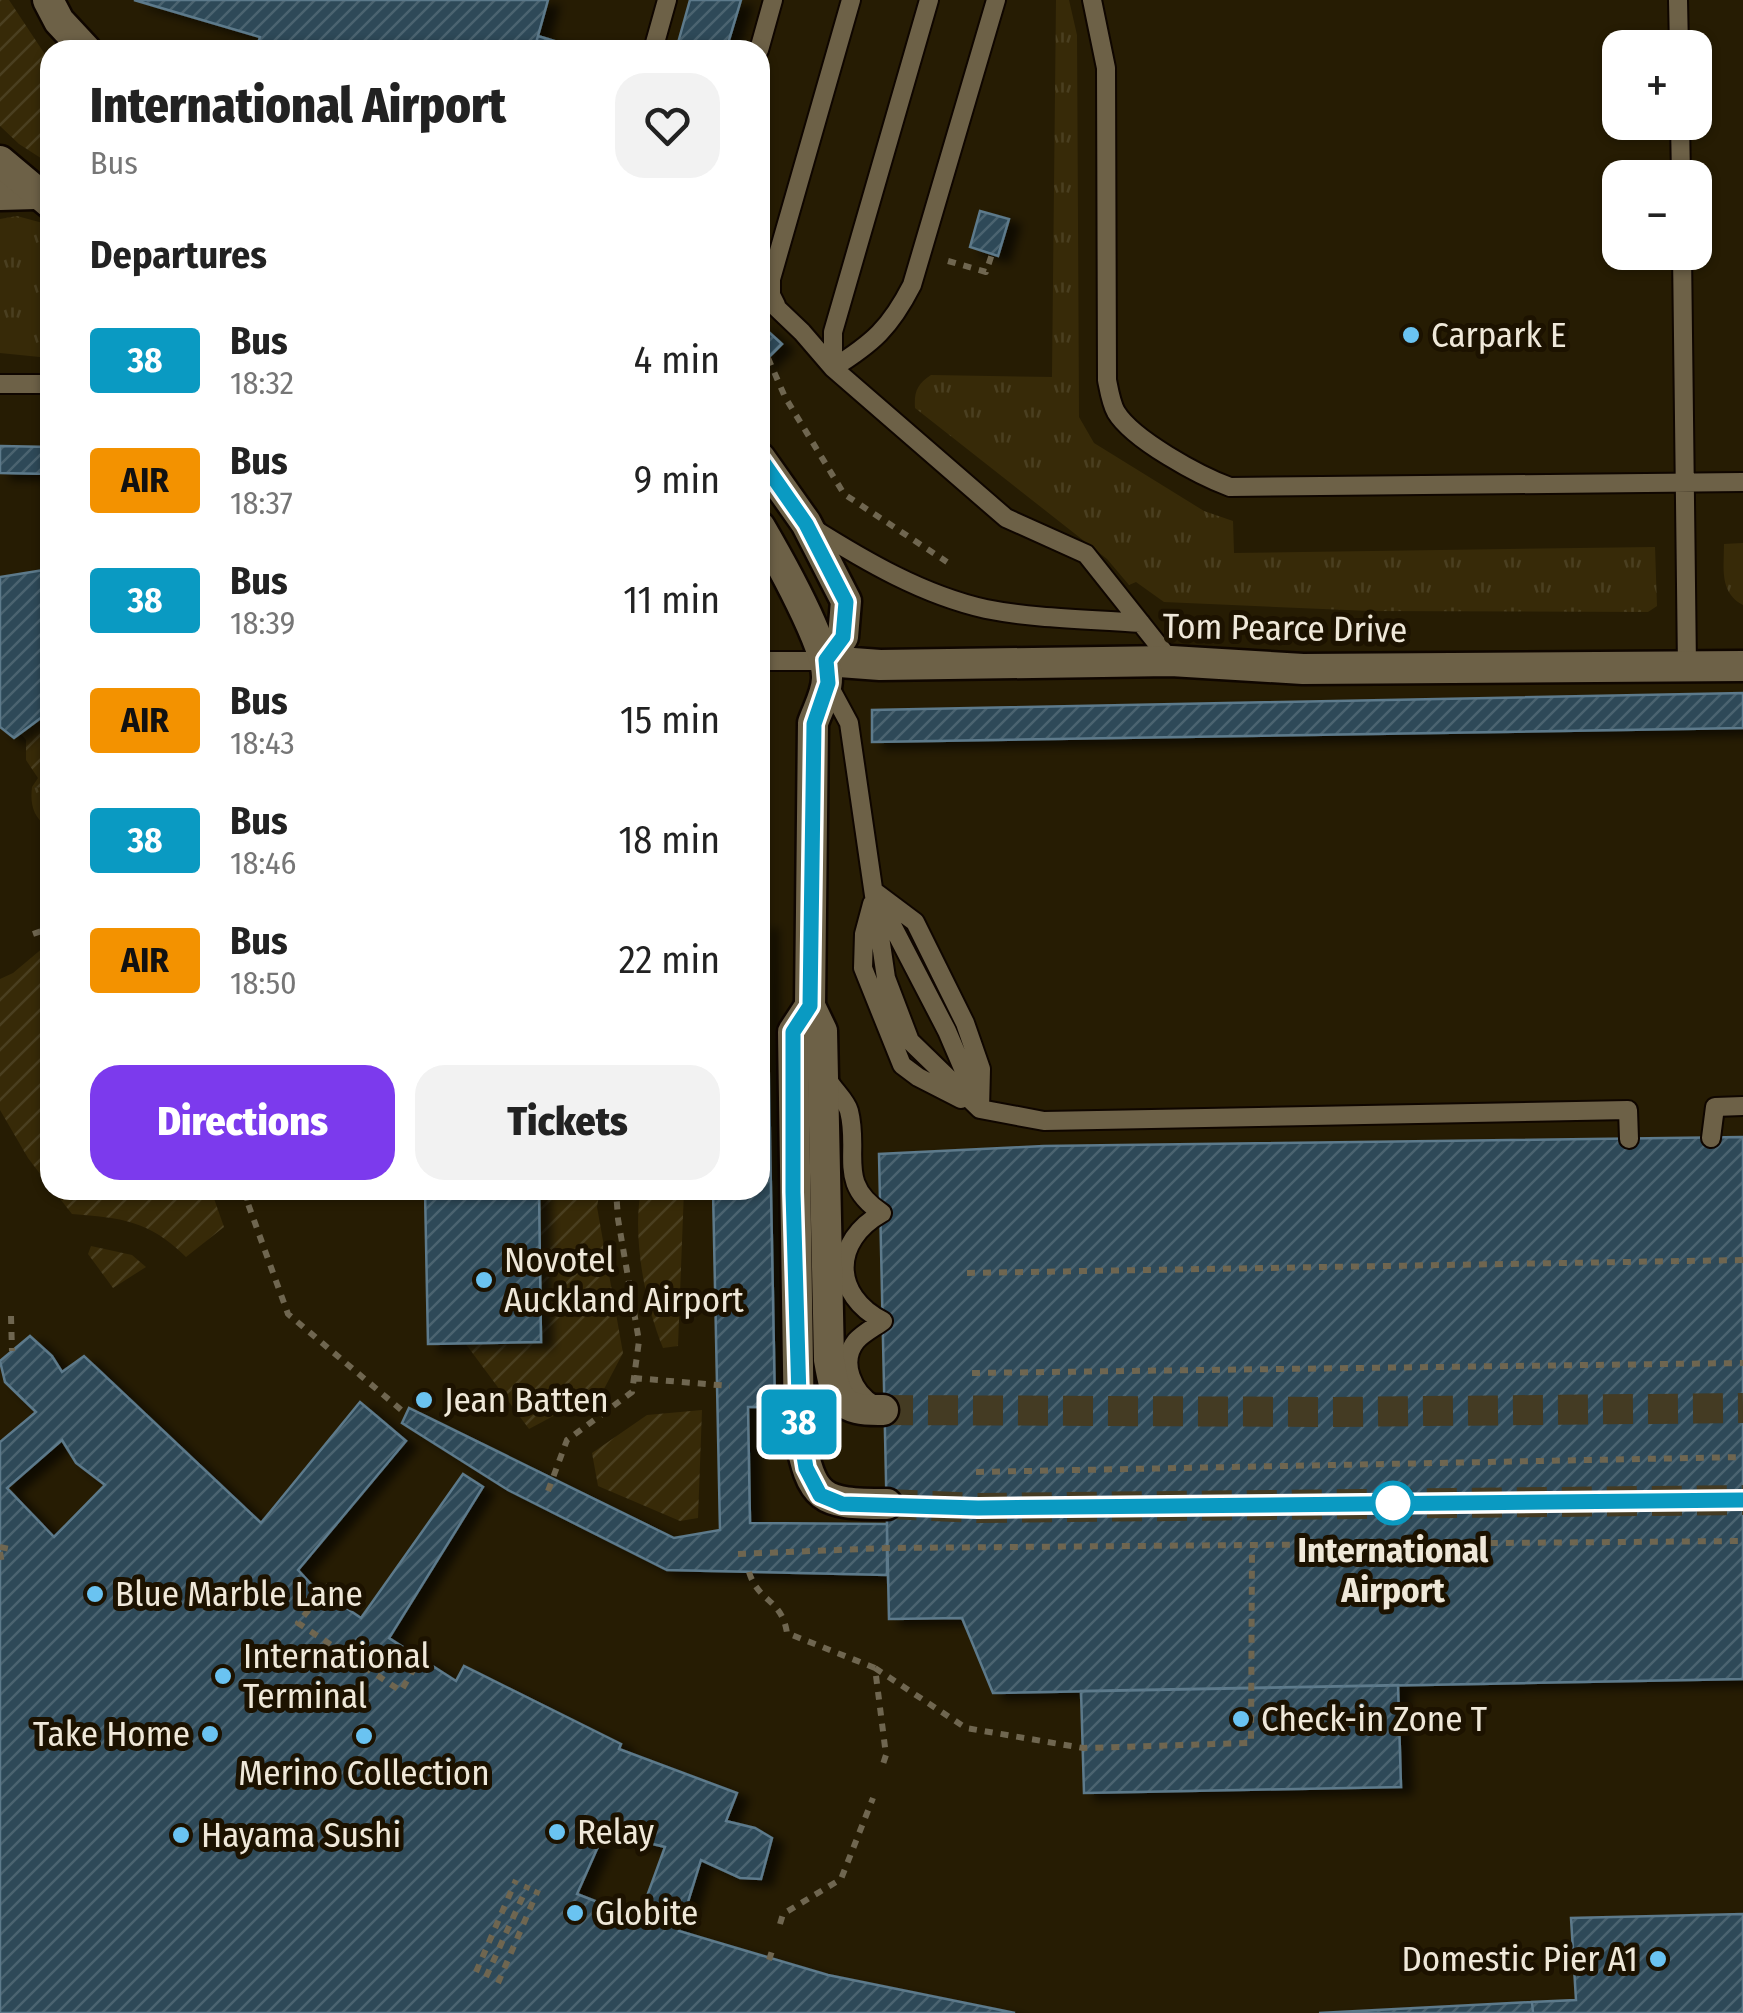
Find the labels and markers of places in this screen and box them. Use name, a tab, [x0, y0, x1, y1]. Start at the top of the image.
place label: Carpark E	[1431, 314, 1566, 356]
marker: Carpark E	[1400, 324, 1422, 346]
place label: Novotel Auckland Airport	[504, 1239, 744, 1321]
marker: Novotel Auckland Airport	[473, 1269, 495, 1291]
place label: Jean Batten	[444, 1379, 609, 1421]
marker: Jean Batten	[413, 1389, 435, 1411]
marker: International Airport	[1372, 1482, 1414, 1524]
place label: International Airport	[1298, 1529, 1489, 1611]
place label: Blue Marble Lane	[115, 1573, 363, 1615]
marker: Blue Marble Lane	[84, 1583, 106, 1605]
place label: International Terminal	[243, 1635, 430, 1717]
marker: International Terminal	[212, 1665, 234, 1687]
place label: Check-in Zone T	[1261, 1698, 1488, 1740]
marker: Check-in Zone T	[1230, 1708, 1252, 1730]
place label: Take Home	[33, 1713, 190, 1755]
marker: Take Home	[199, 1723, 221, 1745]
marker: Merino Collection	[353, 1725, 375, 1747]
place label: Merino Collection	[238, 1752, 490, 1794]
place label: Relay	[577, 1811, 655, 1853]
place label: Hayama Sushi	[201, 1814, 401, 1856]
marker: Relay	[546, 1821, 568, 1843]
marker: Hayama Sushi	[170, 1824, 192, 1846]
place label: Globite	[595, 1892, 698, 1934]
marker: Globite	[564, 1902, 586, 1924]
place label: Domestic Pier A1	[1401, 1938, 1638, 1980]
marker: Domestic Pier A1	[1647, 1948, 1669, 1970]

